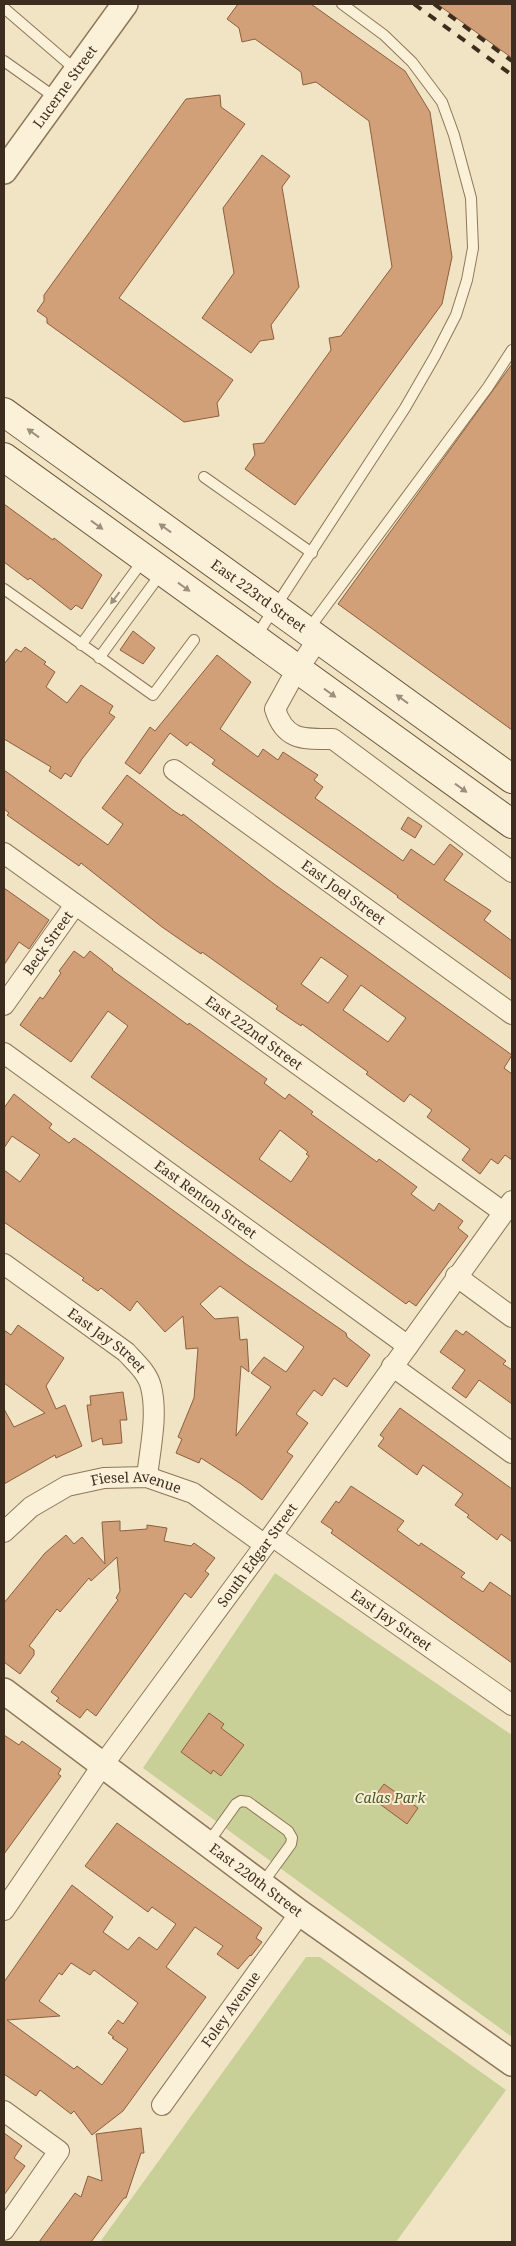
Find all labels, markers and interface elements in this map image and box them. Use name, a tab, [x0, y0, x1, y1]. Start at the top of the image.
street label: Lucerne Street	[28, 41, 101, 132]
one-way arrow	[26, 428, 40, 438]
one-way arrow	[90, 520, 104, 530]
one-way arrow	[158, 523, 172, 533]
street label: East 223rd Street	[207, 555, 310, 636]
one-way arrow	[177, 582, 191, 592]
one-way arrow	[110, 591, 120, 605]
one-way arrow	[323, 687, 336, 698]
one-way arrow	[395, 694, 409, 704]
one-way arrow	[455, 783, 468, 793]
street label: East Joel Street	[298, 855, 390, 929]
street label: Beck Street	[18, 907, 77, 979]
street label: East 222nd Street	[202, 991, 307, 1074]
street label: East Renton Street	[151, 1155, 261, 1242]
street label: East Jay Street	[64, 1303, 151, 1376]
street label: Fiesel Avenue	[89, 1467, 184, 1497]
street label: South Edgar Street	[212, 1499, 301, 1611]
street label: East Jay Street	[347, 1585, 436, 1655]
park label: Calas Park	[355, 1788, 426, 1807]
street label: East 220th Street	[206, 1839, 307, 1921]
street label: Foley Avenue	[197, 1967, 264, 2051]

